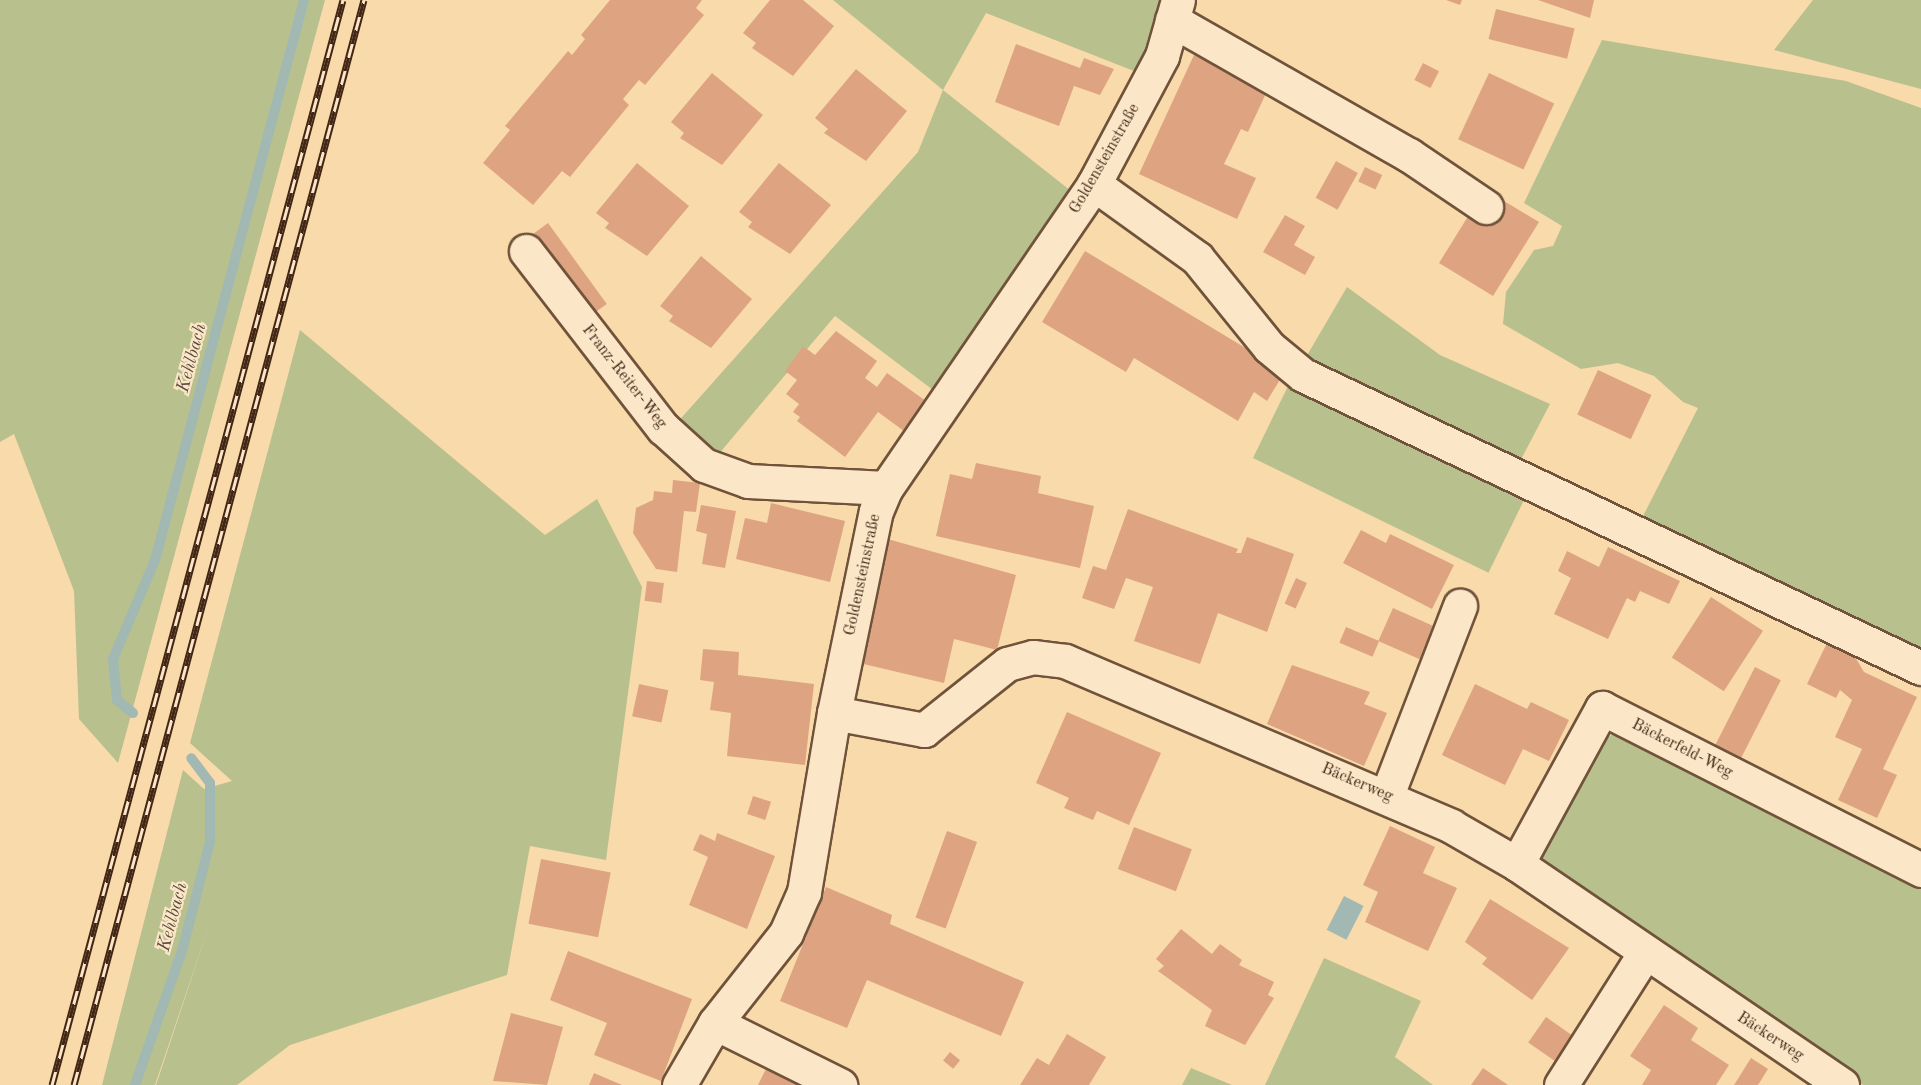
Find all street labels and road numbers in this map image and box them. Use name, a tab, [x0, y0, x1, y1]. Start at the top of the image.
street label: Goldensteinstraße	[1066, 101, 1144, 217]
street label: Franz-Reiter-Weg	[577, 321, 671, 433]
street label: Goldensteinstraße	[841, 512, 885, 638]
street label: Bäckerfeld-Weg	[1628, 715, 1736, 783]
street label: Bäckerweg	[1318, 759, 1396, 807]
street label: Bäckerweg	[1733, 1008, 1807, 1066]

